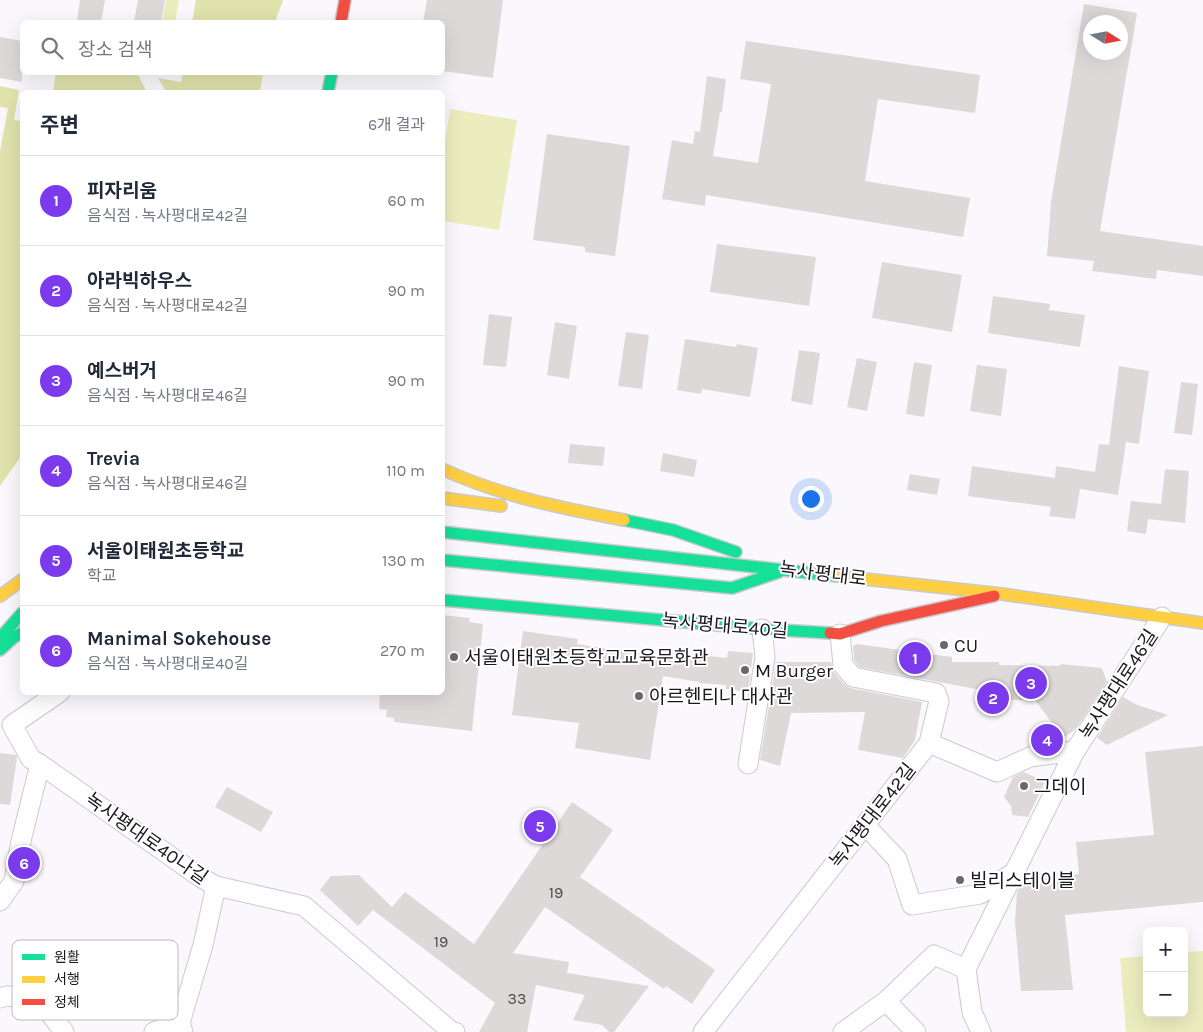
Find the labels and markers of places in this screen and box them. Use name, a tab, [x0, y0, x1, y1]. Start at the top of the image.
place label: CU	[954, 635, 978, 657]
pin: 1	[899, 639, 931, 677]
marker: CU	[938, 639, 950, 651]
place label: 서울이태원초등학교교육문화관	[464, 647, 709, 669]
marker: 서울이태원초등학교교육문화관	[448, 651, 460, 663]
place label: M Burger	[755, 660, 833, 682]
marker: M Burger	[739, 664, 751, 676]
pin: 3	[1015, 664, 1047, 702]
pin: 2	[977, 679, 1009, 717]
place label: 아르헨티나 대사관	[649, 686, 793, 708]
marker: 아르헨티나 대사관	[633, 690, 645, 702]
pin: 4	[1031, 721, 1063, 759]
place label: 그데이	[1034, 776, 1086, 798]
marker: 그데이	[1018, 780, 1030, 792]
pin: 5	[524, 807, 556, 845]
pin: 6	[8, 844, 40, 882]
place label: 빌리스테이블	[970, 870, 1075, 892]
marker: 빌리스테이블	[954, 874, 966, 886]

